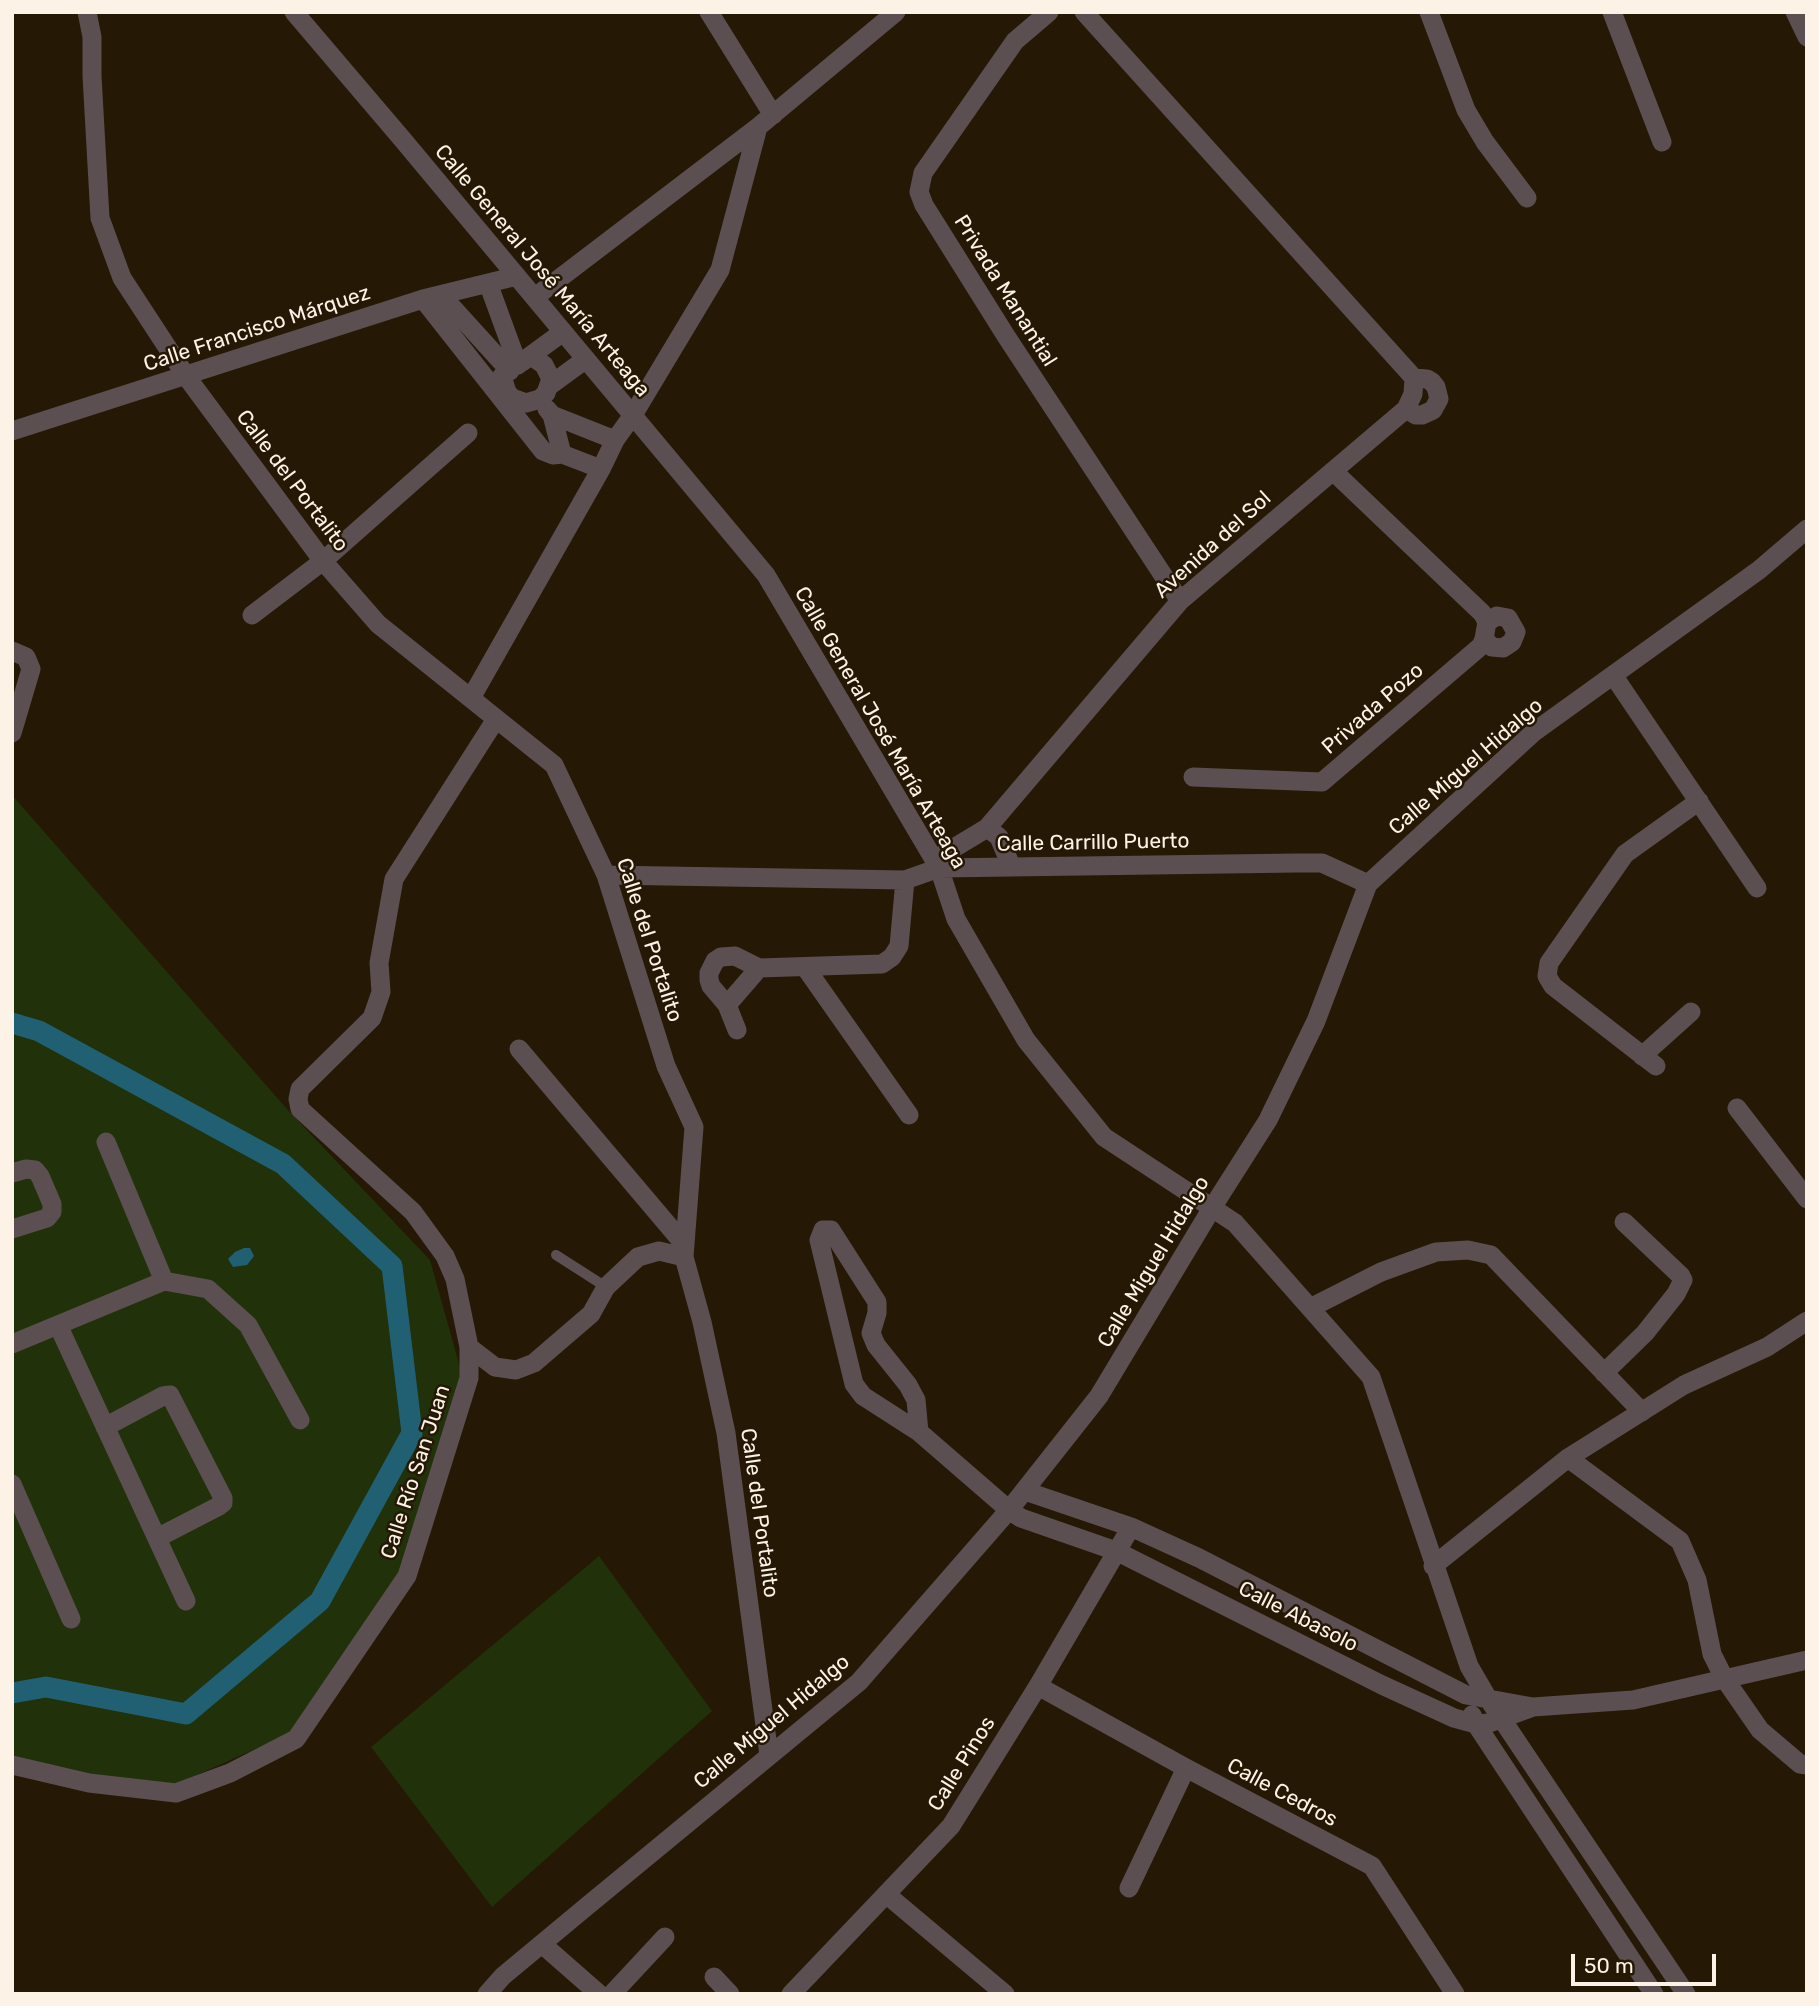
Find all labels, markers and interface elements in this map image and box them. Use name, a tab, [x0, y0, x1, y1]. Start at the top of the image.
street label: Calle General José María Arteaga	[429, 140, 655, 402]
street label: Privada Manantial	[948, 211, 1062, 371]
street label: Calle Francisco Márquez	[141, 280, 373, 378]
street label: Calle del Portalito	[231, 405, 353, 557]
street label: Avenida del Sol	[1150, 486, 1276, 604]
street label: Calle General José María Arteaga	[789, 582, 971, 874]
street label: Privada Pozo	[1317, 658, 1429, 760]
street label: Calle Miguel Hidalgo	[1384, 693, 1548, 841]
street label: Calle Carrillo Puerto	[996, 829, 1190, 857]
street label: Calle del Portalito	[611, 855, 687, 1025]
street label: Calle Miguel Hidalgo	[1093, 1172, 1215, 1352]
street label: Calle Río San Juan	[376, 1382, 456, 1562]
street label: Calle del Portalito	[735, 1427, 783, 1599]
street label: Calle Abasolo	[1234, 1576, 1362, 1658]
street label: Calle Miguel Hidalgo	[689, 1650, 855, 1794]
street label: Calle Pinos	[923, 1712, 1001, 1816]
street label: Calle Cedros	[1222, 1753, 1342, 1833]
scale bar	[1574, 1940, 1719, 1984]
text: 50 m	[1584, 1953, 1634, 1978]

